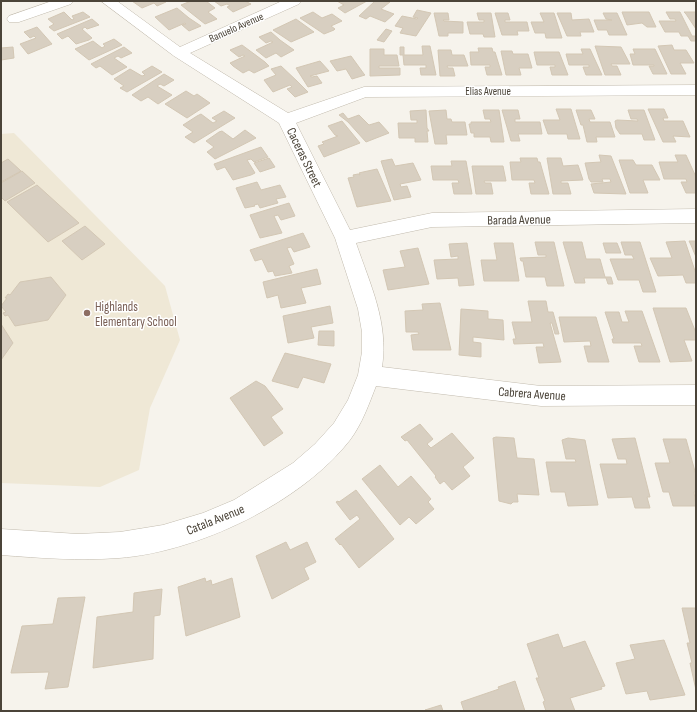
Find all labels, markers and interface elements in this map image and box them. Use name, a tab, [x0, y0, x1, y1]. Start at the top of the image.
street label: Banuelo Avenue	[207, 10, 265, 45]
street label: Elias Avenue	[465, 85, 511, 98]
street label: Caceras Street	[283, 125, 325, 190]
street label: Barada Avenue	[487, 211, 551, 229]
place label: Highlands Elementary School	[95, 299, 177, 330]
marker: Highlands Elementary School	[82, 308, 92, 318]
street label: Cabrera Avenue	[498, 384, 566, 404]
street label: Catala Avenue	[184, 501, 247, 539]

